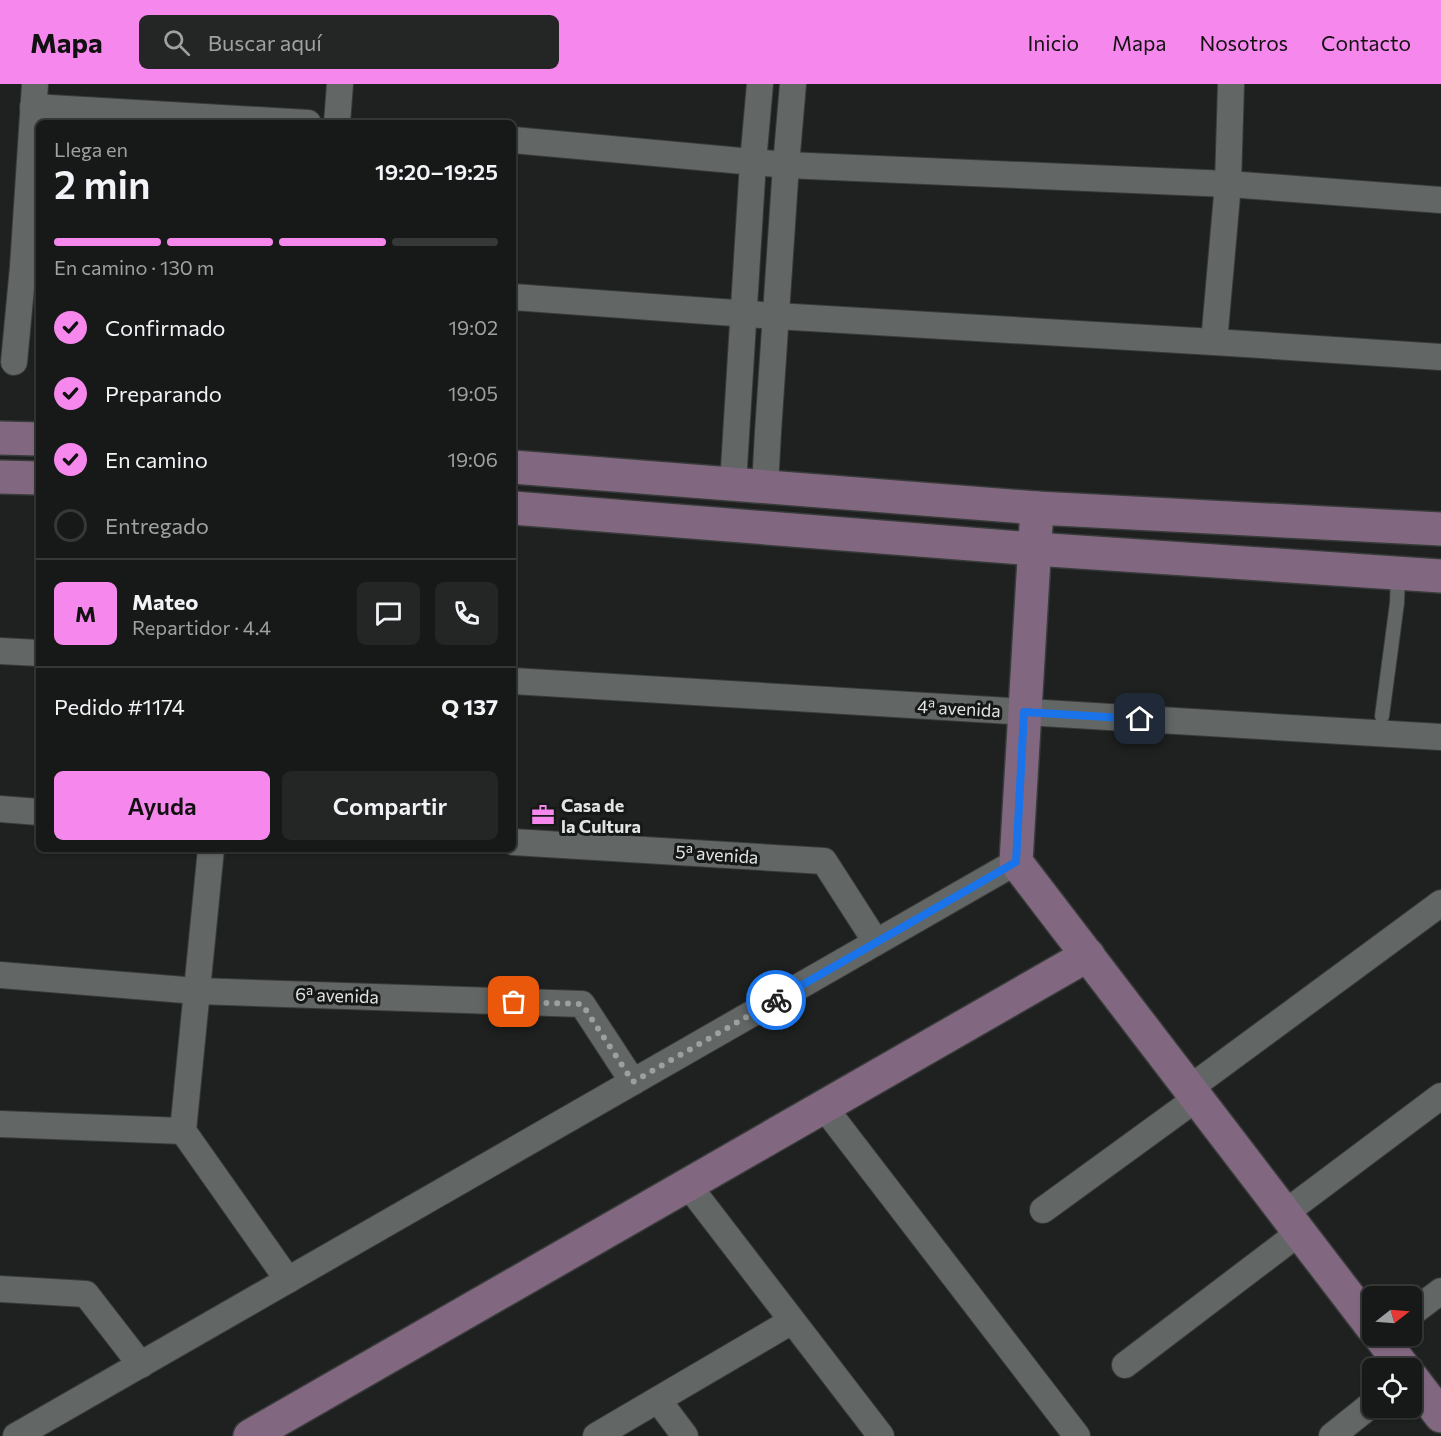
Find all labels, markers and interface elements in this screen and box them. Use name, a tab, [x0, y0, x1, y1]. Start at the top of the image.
search box	[139, 15, 559, 69]
text: Mapa	[30, 25, 103, 59]
icon: search	[160, 26, 193, 59]
text: Buscar aquí	[208, 29, 322, 56]
text: Inicio	[1027, 30, 1079, 55]
text: Mapa	[1112, 30, 1166, 55]
text: Nosotros	[1199, 30, 1288, 55]
text: Contacto	[1321, 30, 1411, 55]
text: Llega en	[54, 137, 128, 161]
text: 19:20–19:25	[375, 158, 498, 185]
text: 2 min	[54, 159, 151, 207]
text: En camino · 130 m	[54, 255, 214, 279]
icon: check	[54, 311, 87, 344]
text: Confirmado	[105, 314, 226, 341]
text: 19:02	[449, 315, 498, 339]
icon: check	[54, 377, 87, 410]
text: Preparando	[105, 380, 222, 407]
text: 19:05	[448, 381, 498, 405]
icon: check	[54, 443, 87, 476]
text: En camino	[105, 446, 208, 473]
text: 19:06	[447, 447, 498, 471]
text: Entregado	[105, 512, 209, 539]
button: chat	[357, 582, 420, 645]
button: phone	[435, 582, 498, 645]
text: Mateo	[132, 588, 199, 615]
text: M	[75, 600, 96, 627]
text: Repartidor · 4.4	[132, 615, 271, 639]
text: Pedido #1174	[54, 693, 185, 720]
text: Q 137	[441, 693, 498, 720]
pin	[1114, 693, 1165, 744]
street label: 4ª avenida	[917, 695, 1001, 721]
icon: home	[1123, 702, 1156, 735]
button: Ayuda	[54, 771, 270, 840]
button: Compartir	[282, 771, 498, 840]
place label: Casa de la Cultura	[561, 794, 641, 837]
office icon: Casa de la Cultura	[530, 802, 556, 828]
street label: 5ª avenida	[675, 840, 759, 868]
courier	[746, 970, 806, 1030]
pin	[488, 976, 539, 1027]
street label: 6ª avenida	[295, 983, 379, 1007]
icon: bike	[760, 984, 793, 1017]
icon: bag	[497, 985, 530, 1018]
north arrow	[1362, 1286, 1422, 1346]
map controls	[1362, 1286, 1422, 1418]
button: locate	[1362, 1358, 1422, 1418]

